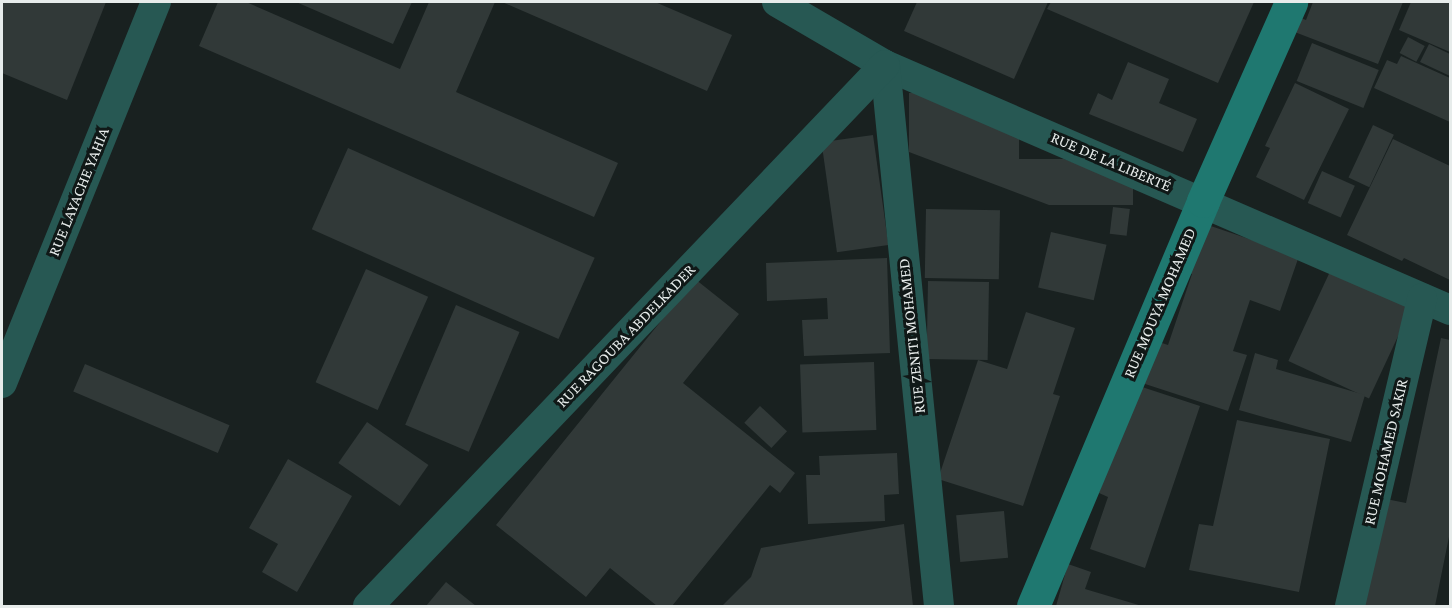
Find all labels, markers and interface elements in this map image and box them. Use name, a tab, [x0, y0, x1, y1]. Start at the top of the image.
street label: RUE LAYACHE YAHIA	[44, 125, 114, 259]
street label: RUE DE LA LIBERTÉ	[1048, 128, 1174, 196]
street label: RUE MOUYA MOHAMED	[1120, 225, 1200, 381]
street label: RUE ZENITI MOHAMED	[894, 258, 930, 414]
street label: RUE RAGOUBA ABDELKADER	[553, 260, 699, 412]
street label: RUE MOHAMED SAKIR	[1360, 377, 1412, 527]

